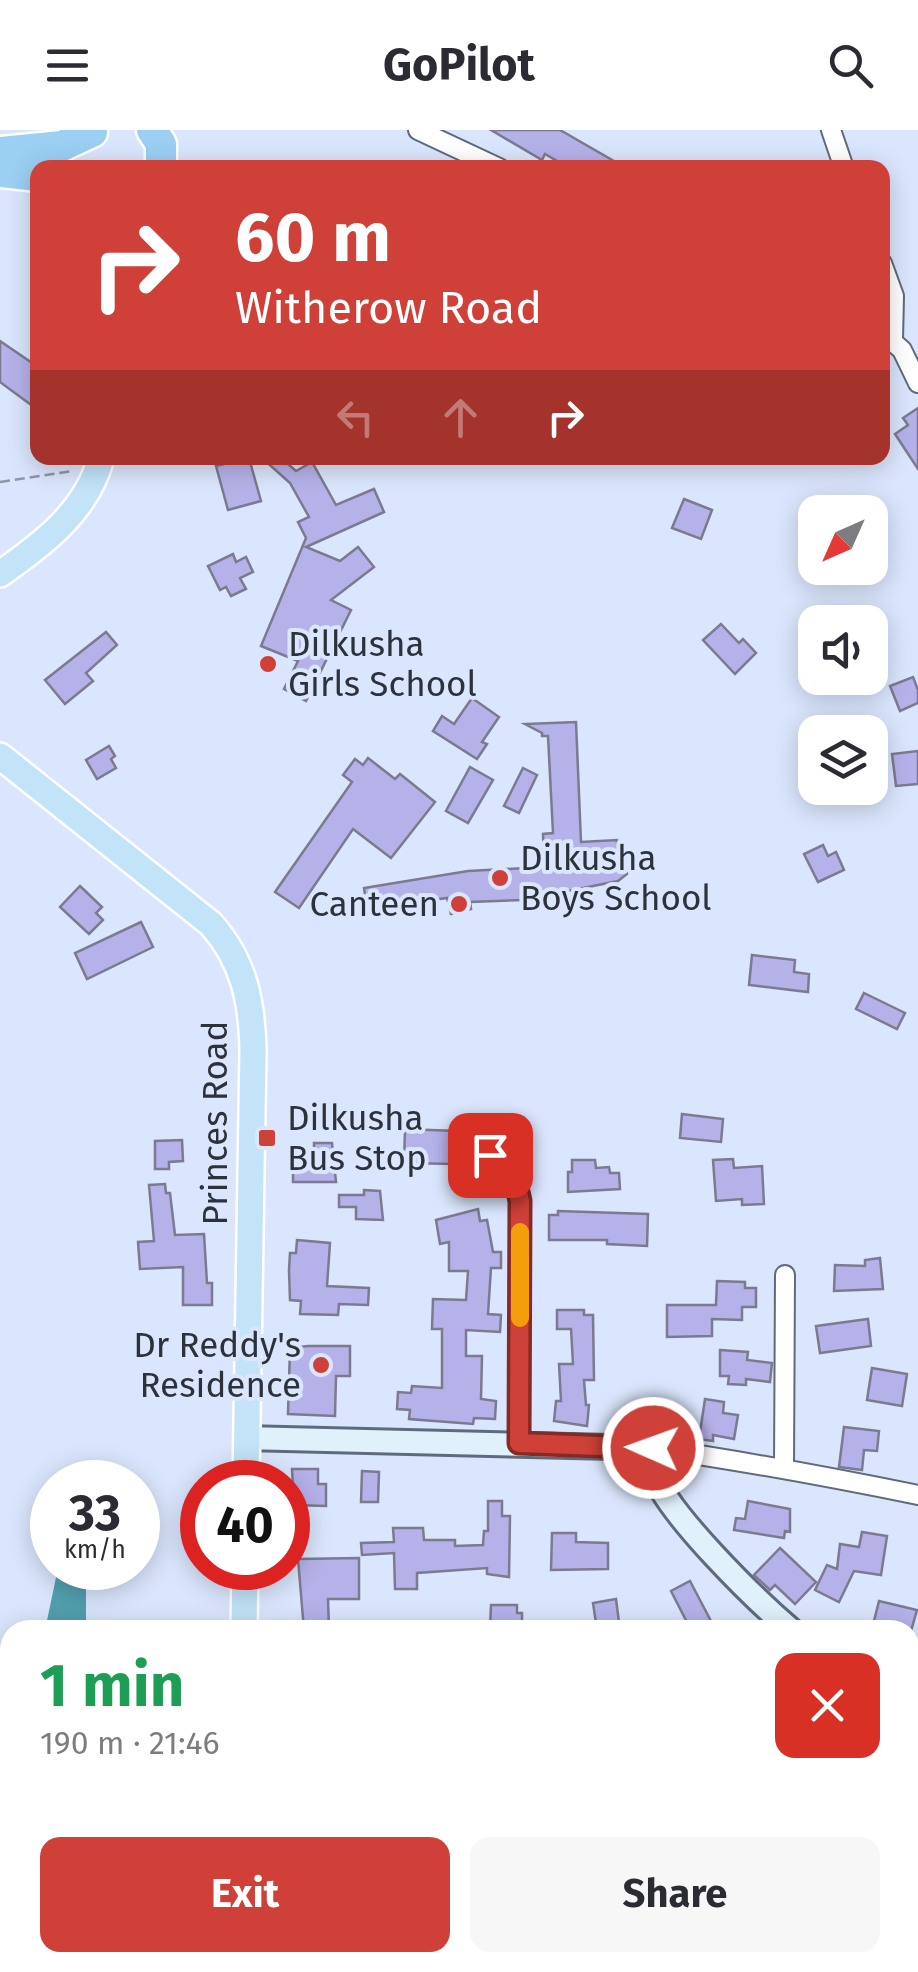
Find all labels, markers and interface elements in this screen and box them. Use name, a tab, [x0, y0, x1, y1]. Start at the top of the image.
icon: menu	[40, 38, 95, 93]
text: GoPilot	[383, 38, 535, 92]
icon: search	[823, 38, 878, 93]
text: 60 m	[235, 196, 391, 280]
icon: right	[70, 200, 200, 330]
text: Witherow Road	[235, 281, 542, 335]
icon: left	[328, 390, 383, 445]
icon: ahead	[433, 390, 488, 445]
icon: right	[538, 390, 593, 445]
north arrow	[798, 495, 888, 585]
map controls	[798, 495, 888, 805]
button: sound	[798, 605, 888, 695]
place label: Dilkusha Girls School	[288, 623, 477, 705]
marker: Dilkusha Girls School	[257, 653, 279, 675]
button: layers	[798, 715, 888, 805]
place label: Dilkusha Boys School	[520, 837, 712, 919]
marker: Dilkusha Boys School	[489, 867, 511, 889]
place label: Canteen	[309, 883, 439, 925]
marker: Canteen	[448, 893, 470, 915]
street label: Princes Road	[194, 1021, 236, 1225]
place label: Dilkusha Bus Stop	[287, 1097, 427, 1179]
pin	[448, 1113, 533, 1198]
marker: Dilkusha Bus Stop	[256, 1127, 278, 1149]
icon: arrive	[463, 1128, 518, 1183]
place label: Dr Reddy's Residence	[133, 1324, 301, 1406]
marker: Dr Reddy's Residence	[310, 1354, 332, 1376]
position arrow	[601, 1396, 705, 1500]
speed limit sign: 40	[180, 1460, 310, 1590]
text: 33	[69, 1483, 121, 1543]
text: km/h	[64, 1535, 126, 1565]
text: 1 min	[40, 1650, 184, 1722]
button: close	[775, 1653, 880, 1758]
text: 190 m · 21:46	[40, 1724, 220, 1762]
button: Exit	[40, 1837, 450, 1952]
button: Share	[470, 1837, 880, 1952]

